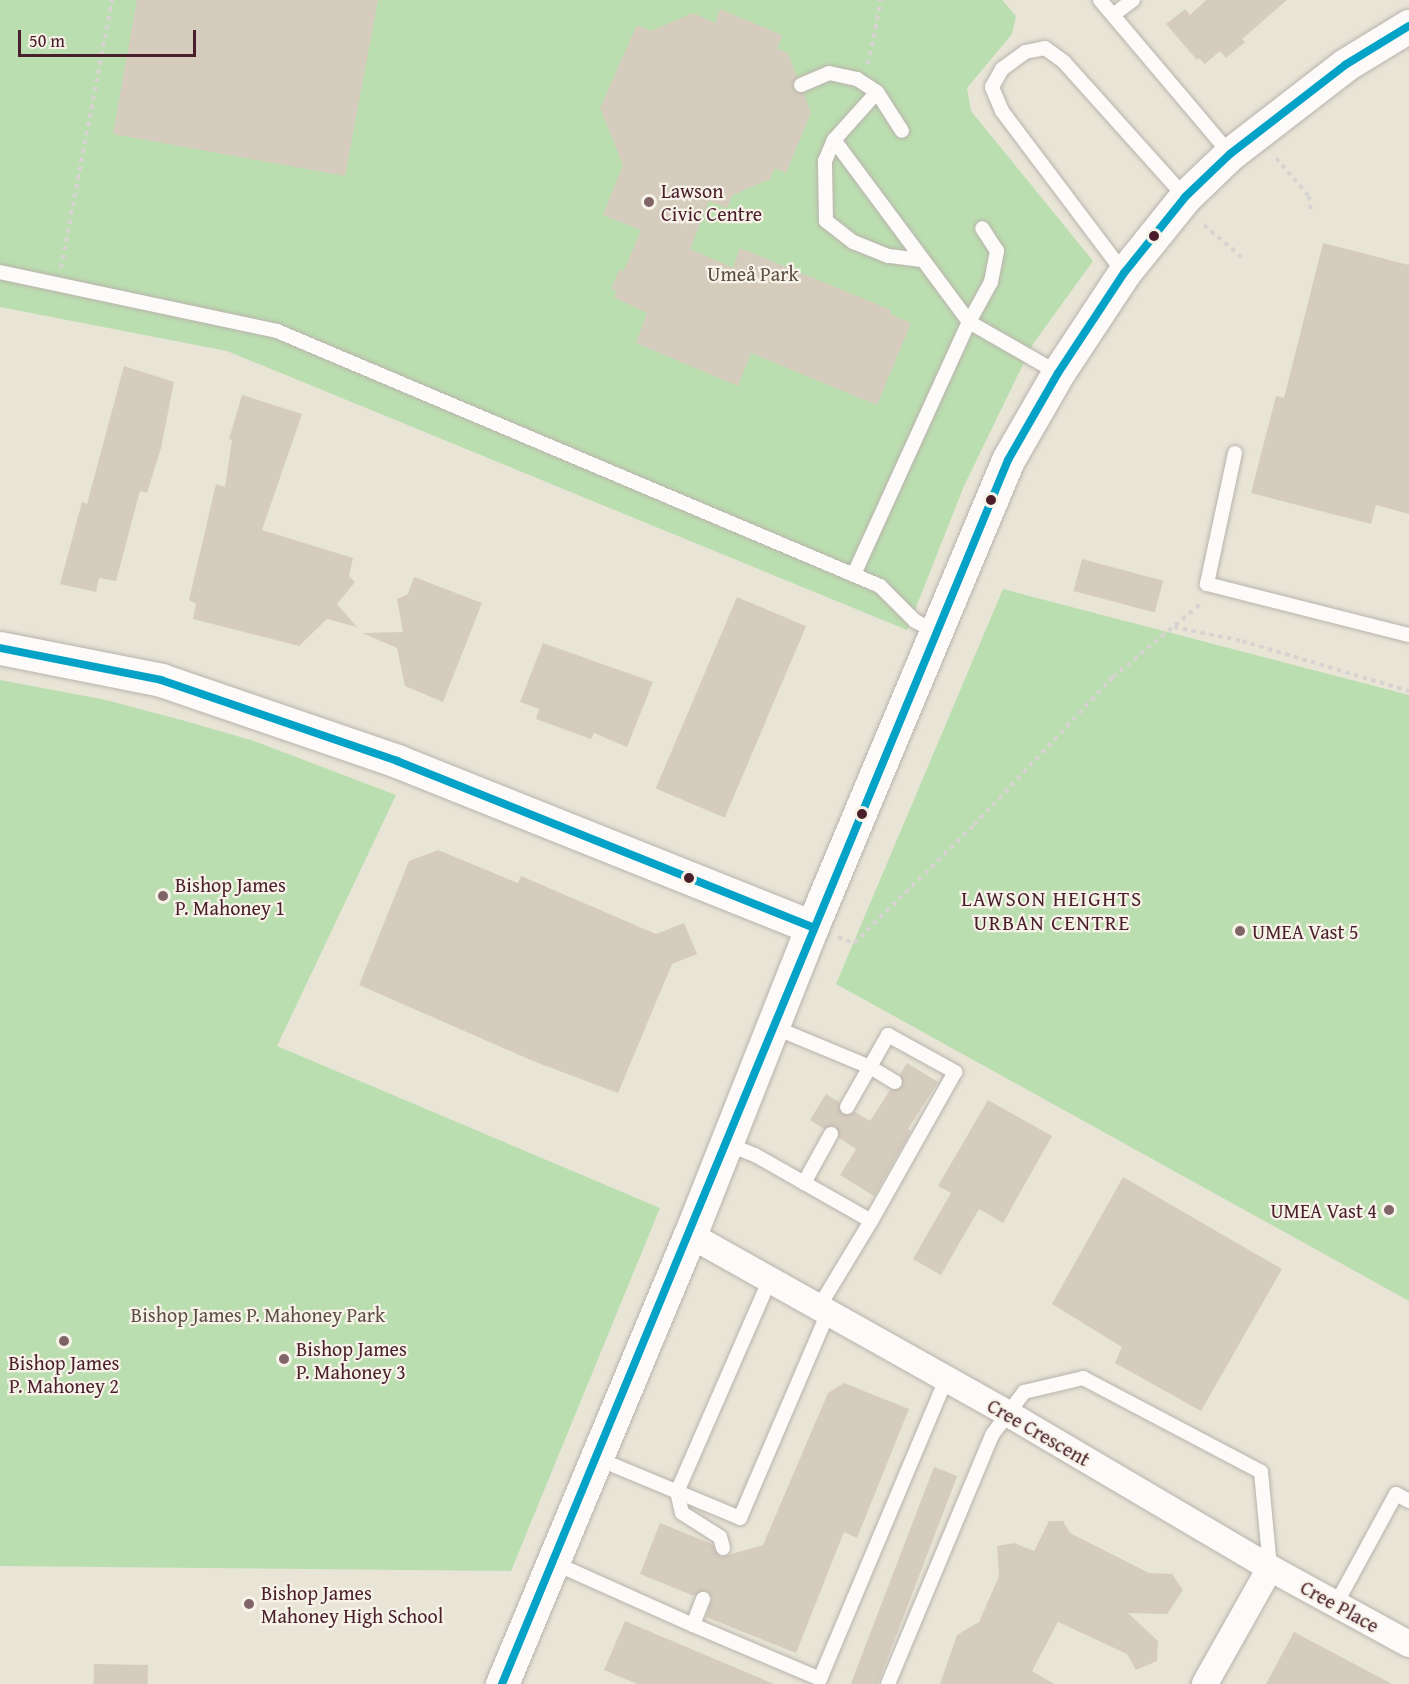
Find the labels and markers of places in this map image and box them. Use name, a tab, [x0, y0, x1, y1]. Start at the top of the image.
place label: Lawson Civic Centre	[661, 178, 762, 225]
marker: Lawson Civic Centre	[642, 195, 656, 209]
unlabelled marker	[1148, 230, 1160, 242]
unlabelled marker	[985, 494, 997, 506]
unlabelled marker	[856, 808, 868, 820]
unlabelled marker	[683, 872, 695, 884]
place label: Bishop James P. Mahoney 1	[175, 873, 286, 920]
marker: Bishop James P. Mahoney 1	[156, 889, 170, 903]
place label: UMEA Vast 5	[1252, 919, 1359, 943]
marker: UMEA Vast 5	[1233, 924, 1247, 938]
place label: UMEA Vast 4	[1270, 1198, 1377, 1222]
marker: UMEA Vast 4	[1382, 1203, 1396, 1217]
marker: Bishop James P. Mahoney 2	[57, 1334, 71, 1348]
place label: Bishop James P. Mahoney 3	[296, 1336, 407, 1383]
place label: Bishop James P. Mahoney 2	[9, 1350, 119, 1397]
marker: Bishop James P. Mahoney 3	[277, 1352, 291, 1366]
place label: Bishop James Mahoney High School	[261, 1580, 443, 1627]
marker: Bishop James Mahoney High School	[242, 1597, 256, 1611]

